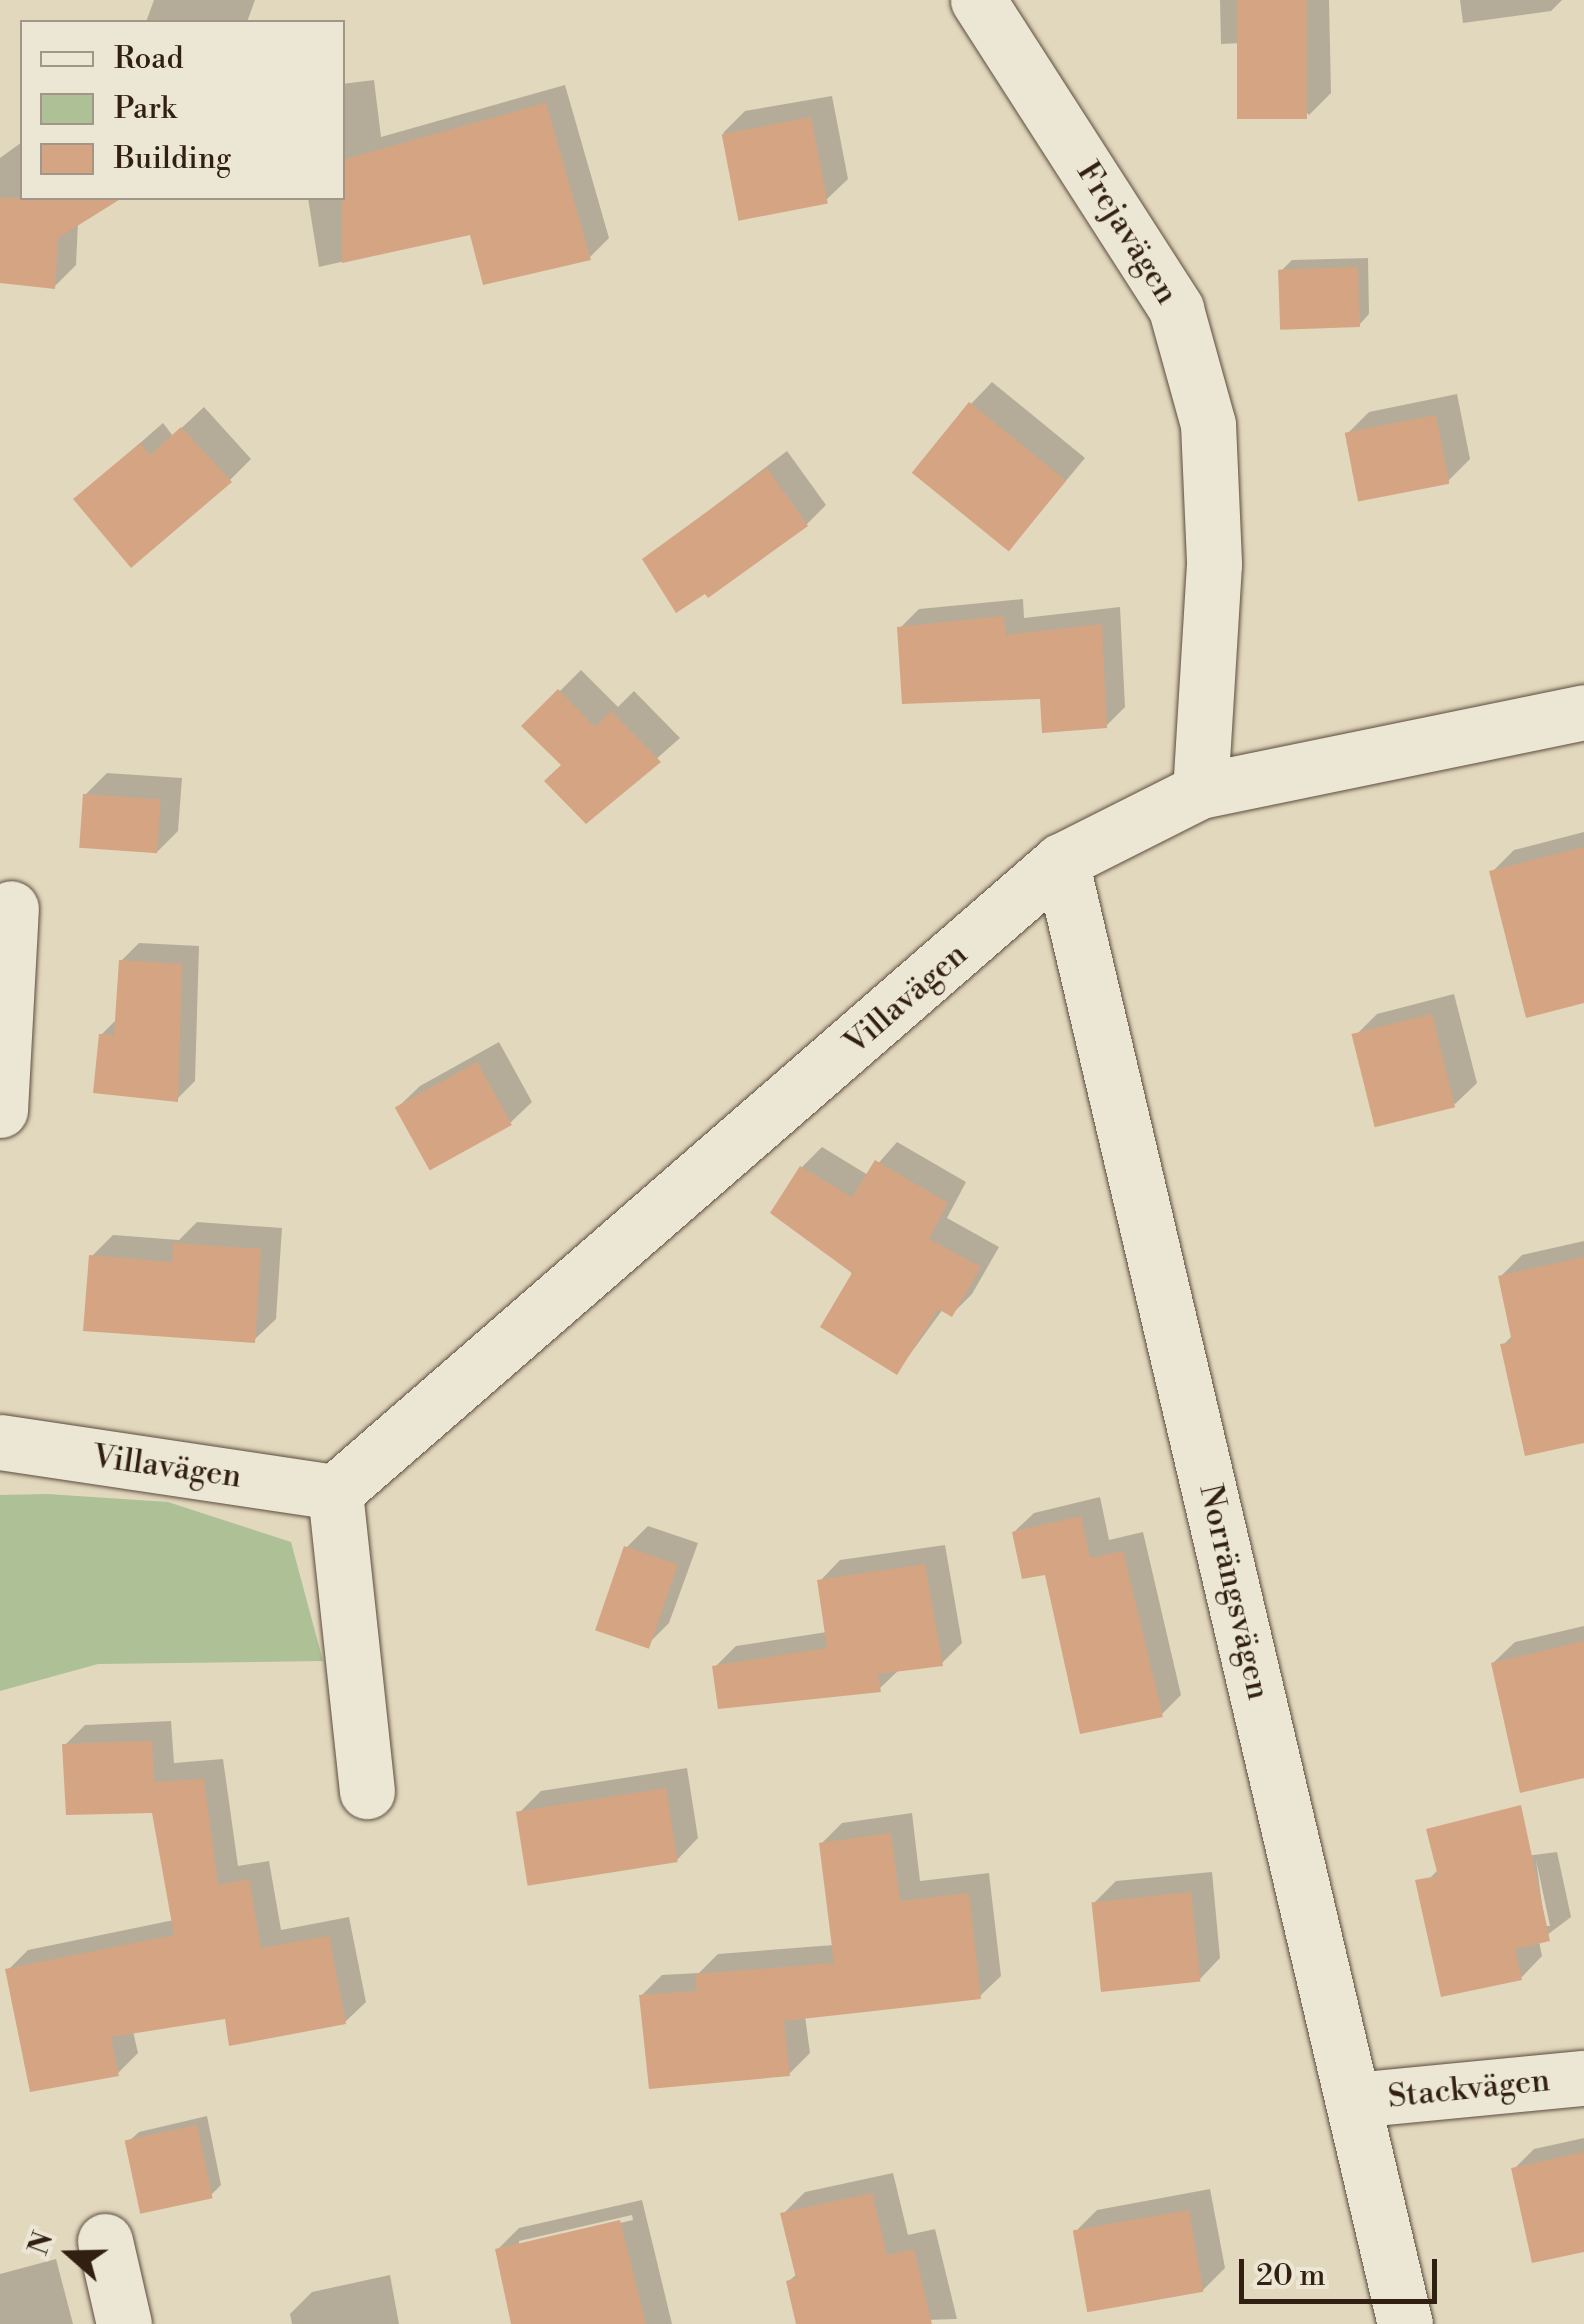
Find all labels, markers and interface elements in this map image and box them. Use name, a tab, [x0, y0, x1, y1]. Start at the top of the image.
legend	[20, 20, 345, 200]
text: Road	[114, 40, 184, 78]
text: Park	[114, 90, 176, 128]
text: Building	[114, 140, 231, 178]
street label: Frejavägen	[1068, 155, 1186, 311]
street label: Villavägen	[837, 935, 975, 1063]
street label: Villavägen	[90, 1438, 244, 1496]
street label: Norrängsvägen	[1191, 1481, 1277, 1703]
street label: Stackvägen	[1386, 2061, 1552, 2117]
north arrow	[20, 2204, 120, 2304]
text: N	[21, 2227, 62, 2260]
scale bar	[1244, 2239, 1442, 2301]
text: 20 m	[1256, 2257, 1325, 2295]

